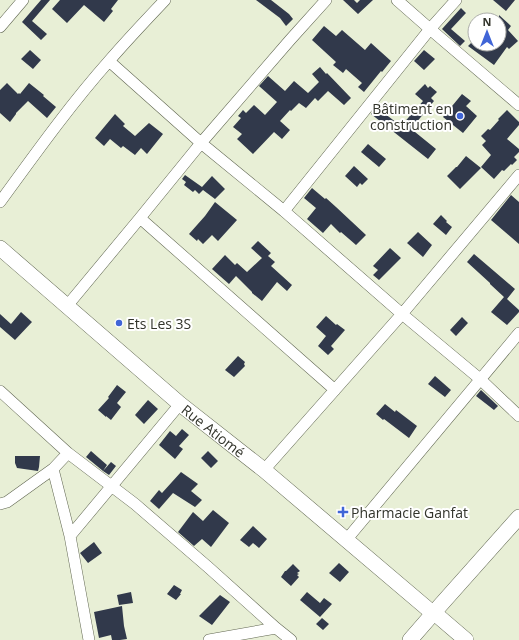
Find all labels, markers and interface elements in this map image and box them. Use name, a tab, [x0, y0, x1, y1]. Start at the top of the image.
north arrow	[467, 12, 507, 52]
text: N	[483, 14, 491, 29]
place label: Bâtiment en construction	[370, 99, 452, 134]
marker: Bâtiment en construction	[455, 111, 465, 121]
place label: Ets Les 3S	[127, 314, 191, 333]
marker: Ets Les 3S	[114, 318, 124, 328]
street label: Rue Atiomé	[178, 400, 249, 461]
place label: Pharmacie Ganfat	[351, 503, 468, 522]
marker: Pharmacie Ganfat	[338, 507, 348, 517]

